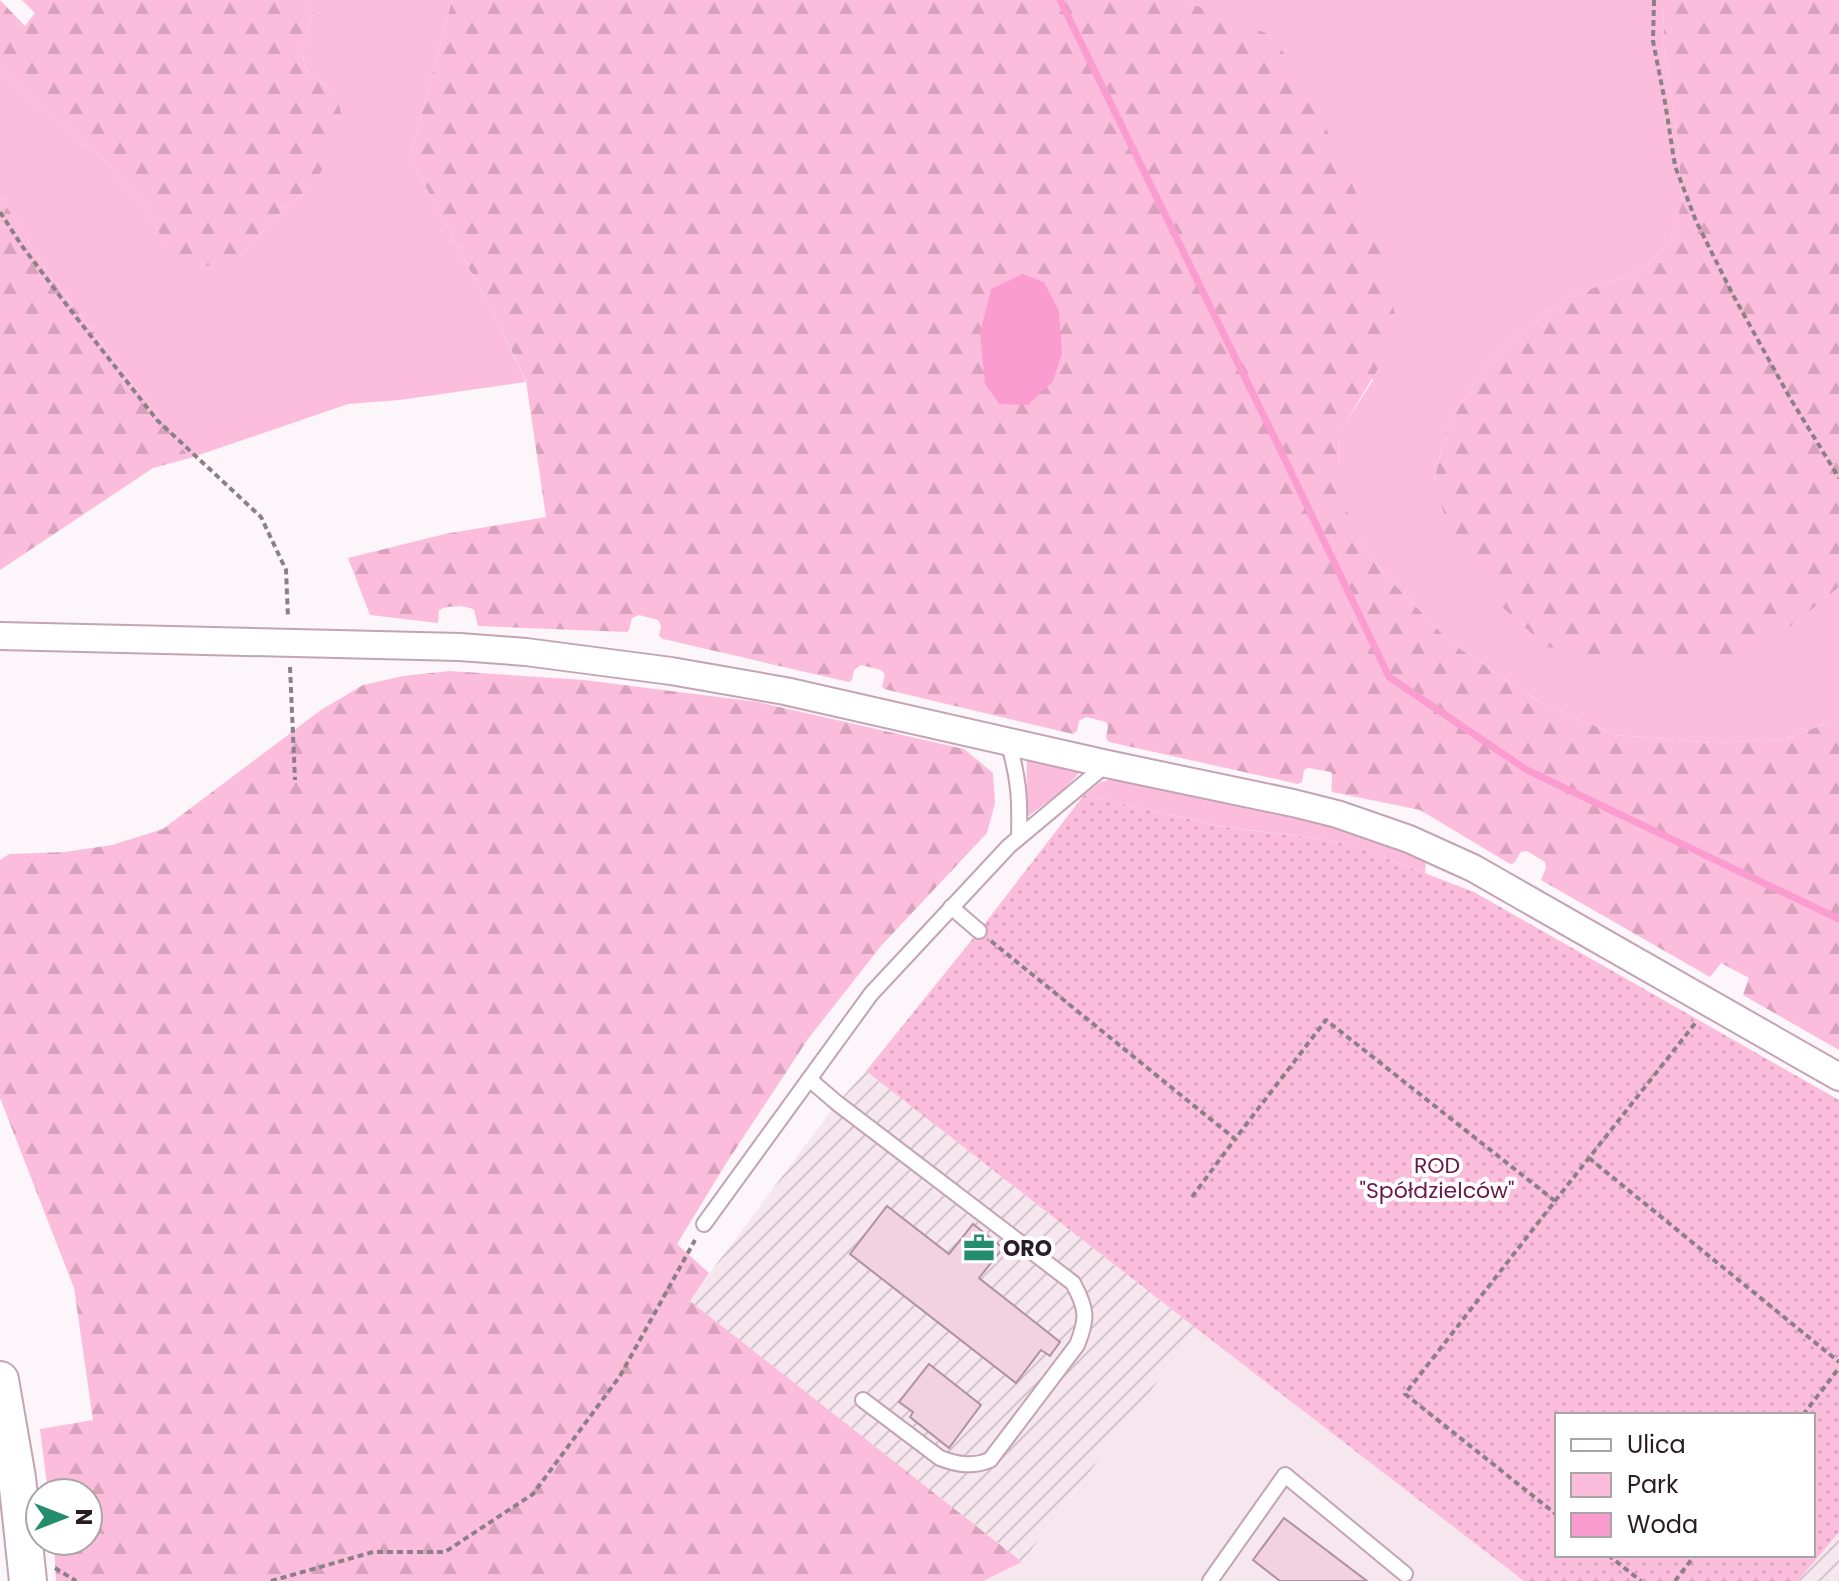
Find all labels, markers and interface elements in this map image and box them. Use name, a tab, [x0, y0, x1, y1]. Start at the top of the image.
park label: ROD "Spółdzielców"	[1359, 1150, 1515, 1206]
office icon: ORO	[962, 1231, 996, 1265]
place label: ORO	[1003, 1233, 1052, 1264]
legend	[1555, 1413, 1815, 1557]
text: Ulica	[1627, 1428, 1686, 1461]
text: Park	[1627, 1468, 1679, 1501]
north arrow	[24, 1477, 104, 1557]
text: Woda	[1627, 1508, 1698, 1541]
text: N	[68, 1509, 99, 1525]

